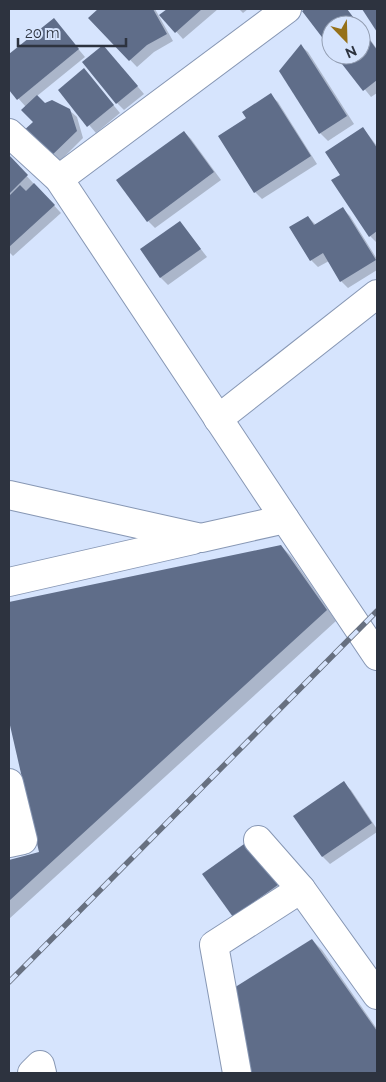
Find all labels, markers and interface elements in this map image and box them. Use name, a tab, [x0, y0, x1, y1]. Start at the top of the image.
scale bar	[18, 15, 125, 47]
north arrow	[321, 15, 371, 65]
text: 20 m	[25, 24, 60, 42]
text: N	[343, 43, 359, 61]

